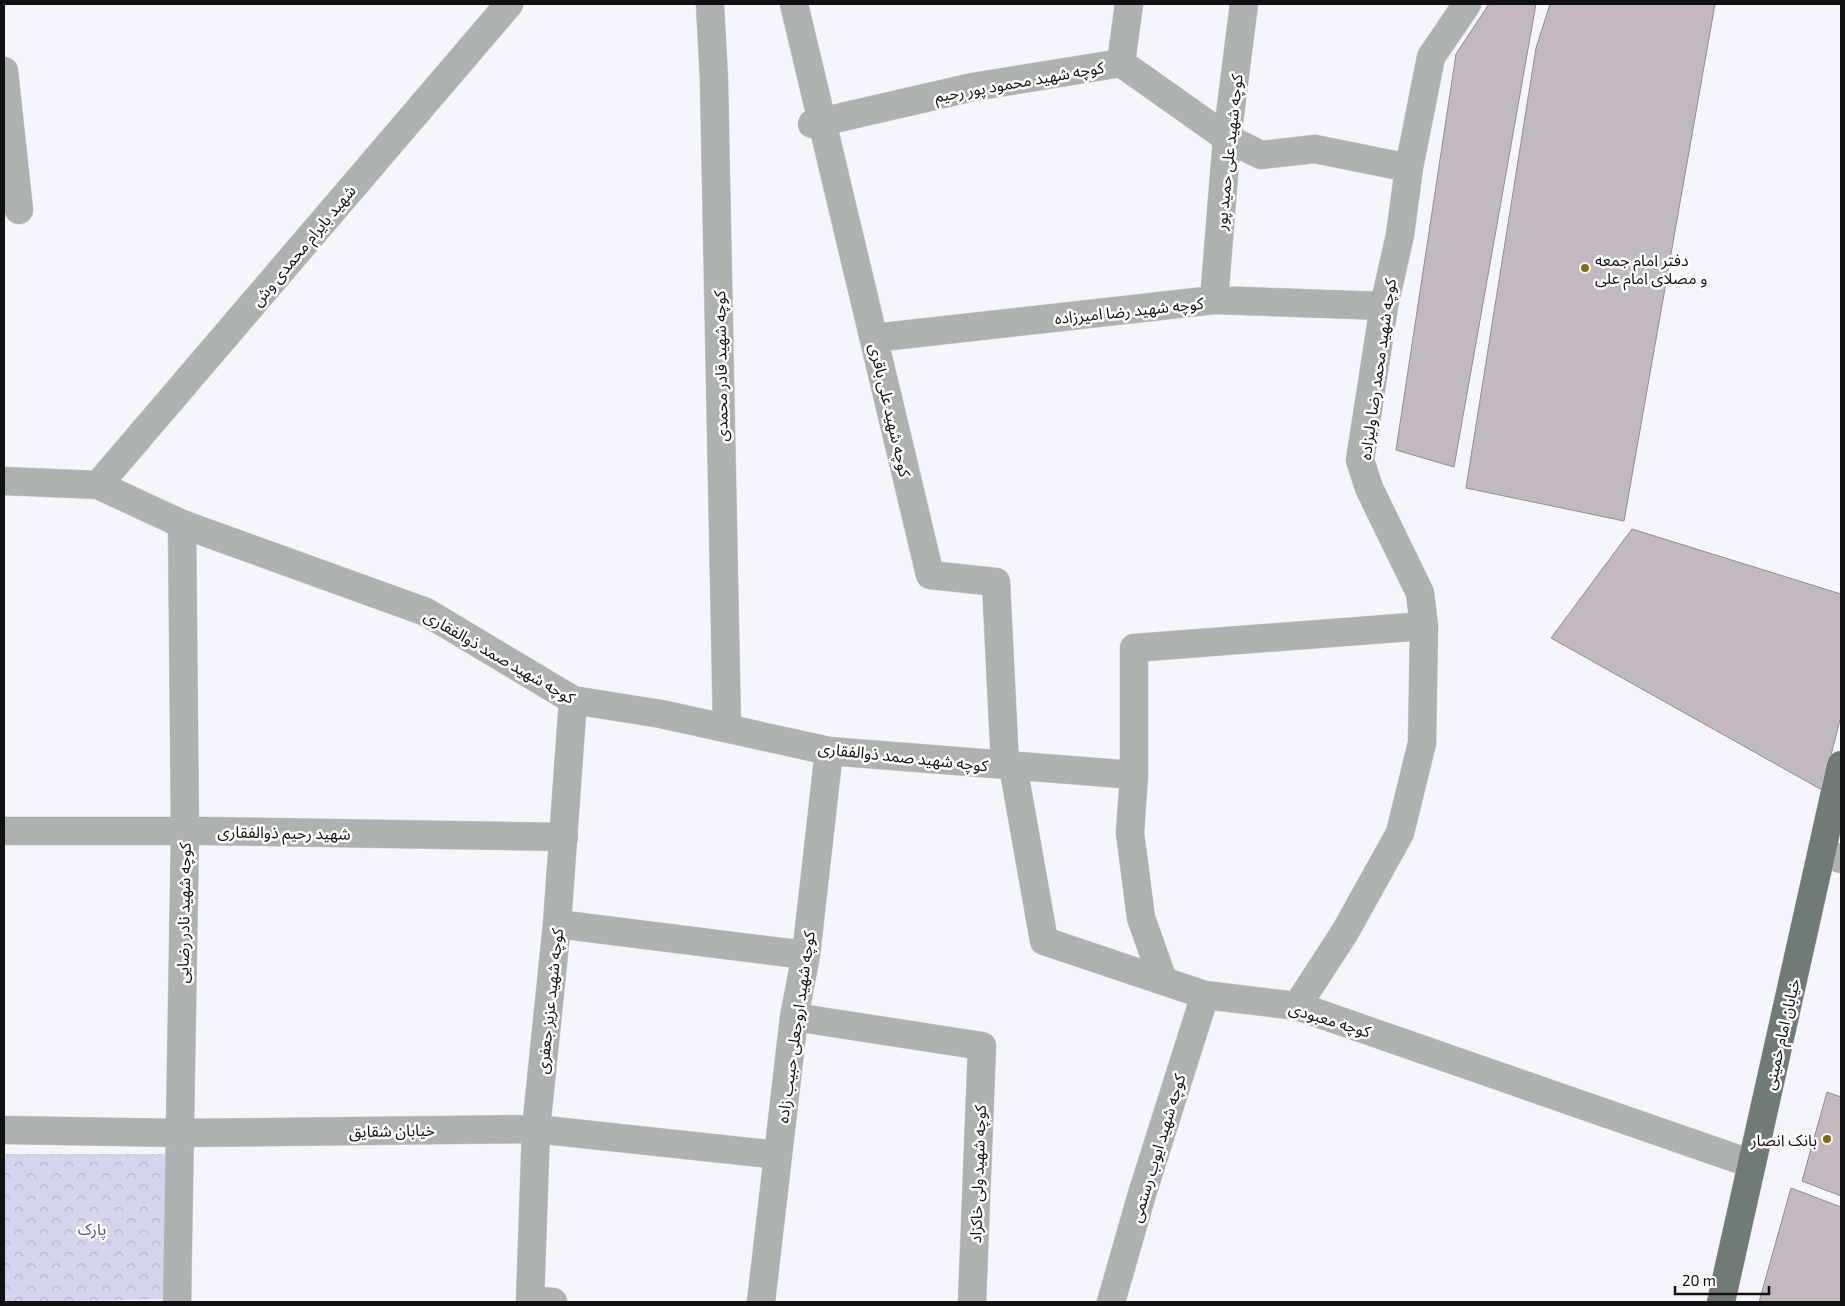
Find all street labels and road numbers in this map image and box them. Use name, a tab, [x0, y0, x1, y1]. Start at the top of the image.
street label: کوچه شهید محمود پور رحیم	[933, 57, 1106, 109]
street label: کوچه شهید علی حمید پور	[1210, 73, 1248, 232]
street label: شهید بایرام محمدی وش	[247, 181, 362, 312]
street label: کوچه شهید محمد رضا ولیزاده	[1355, 277, 1401, 461]
street label: کوچه شهید قادر محمدی	[709, 290, 733, 442]
street label: کوچه شهید رضا امیرزاده	[1054, 293, 1205, 329]
street label: کوچه شهید علی باقری	[864, 341, 916, 479]
street label: کوچه شهید صمد ذوالفقاری	[420, 605, 579, 709]
street label: کوچه شهید صمد ذوالفقاری	[817, 738, 989, 776]
street label: شهید رحیم ذوالفقاری	[217, 821, 351, 847]
street label: کوچه شهید نادر رضایی	[172, 842, 196, 984]
street label: کوچه شهید عزیز جعفری	[532, 927, 568, 1075]
street label: کوچه شهید اروجعلی حبیب زاده	[772, 929, 820, 1125]
street label: خیابان امام خمینی	[1759, 977, 1807, 1092]
street label: کوچه معبودی	[1286, 998, 1374, 1043]
street label: کوچه شهید ایوب رستمی	[1125, 1071, 1191, 1225]
street label: کوچه شهید ولی خاکزاد	[965, 1104, 991, 1244]
street label: خیابان شقایق	[349, 1120, 435, 1142]

